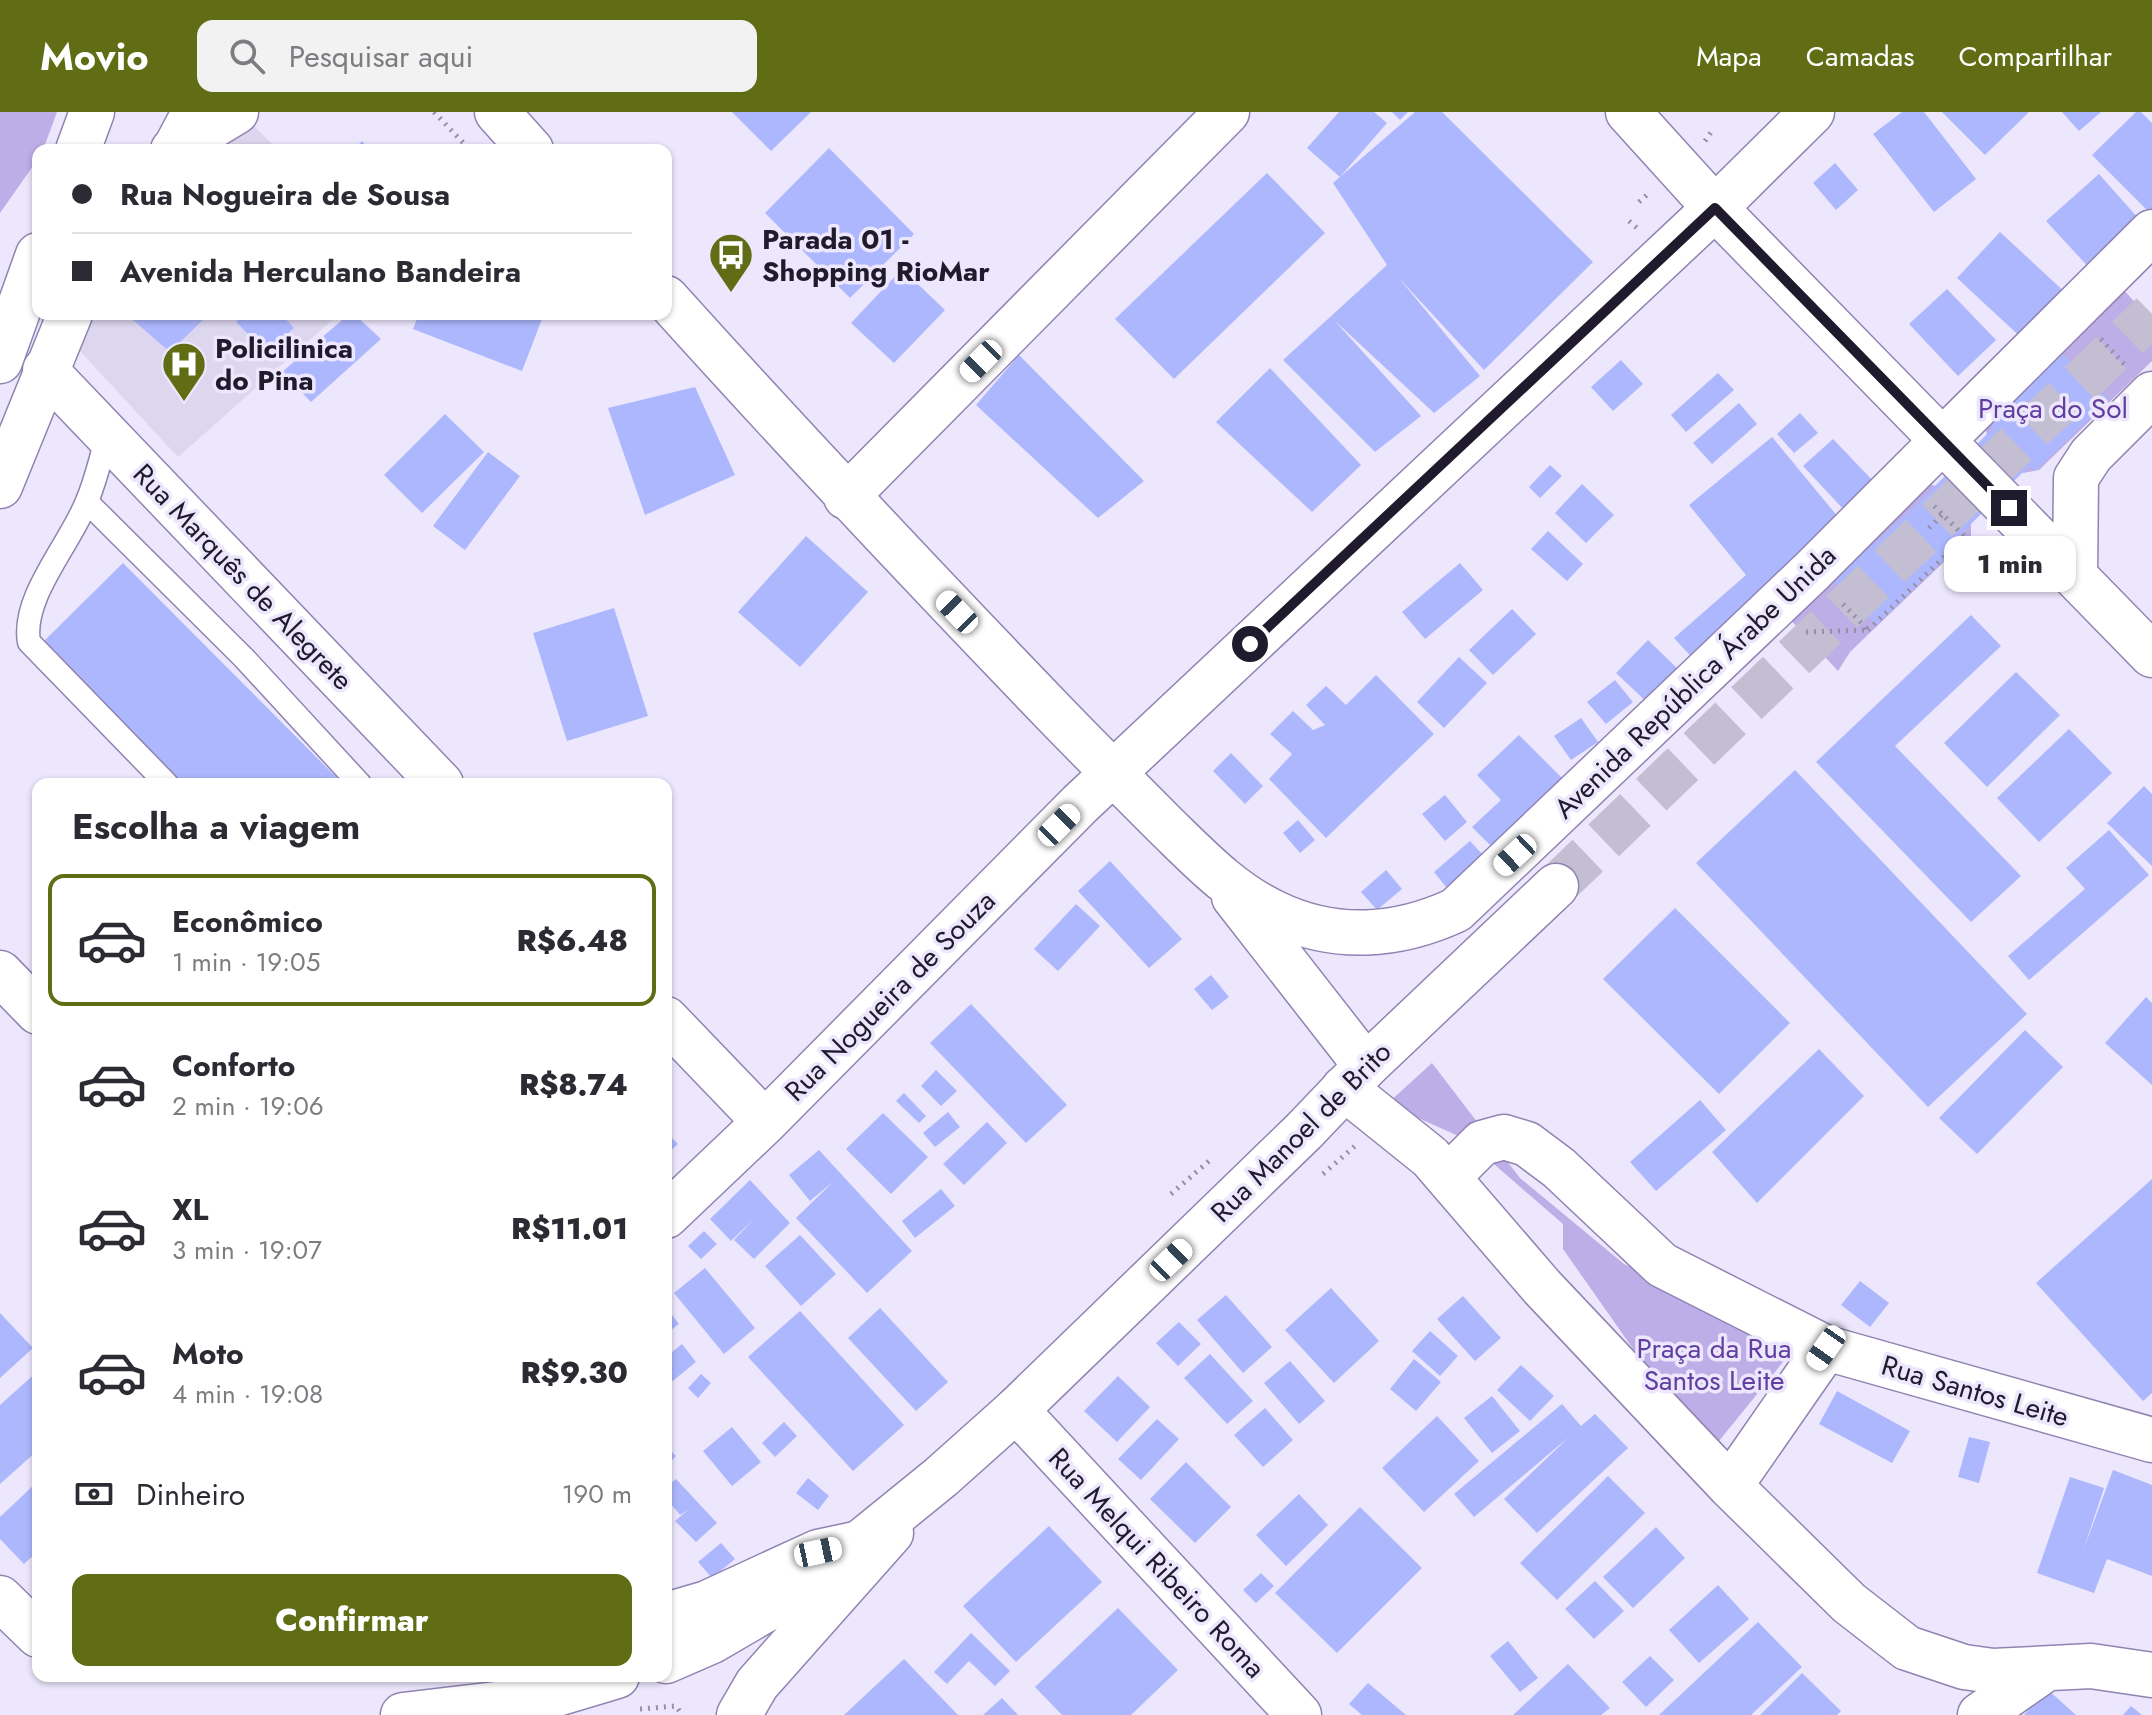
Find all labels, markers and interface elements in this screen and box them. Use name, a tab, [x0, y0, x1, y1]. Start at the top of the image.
search box	[197, 20, 757, 92]
text: Movio	[40, 29, 149, 84]
icon: search	[225, 34, 269, 78]
text: Pesquisar aqui	[289, 35, 473, 78]
text: Mapa	[1696, 36, 1762, 77]
text: Camadas	[1806, 36, 1914, 77]
text: Compartilhar	[1958, 36, 2112, 77]
text: Rua Nogueira de Sousa	[120, 173, 450, 216]
place label: Parada 01 - Shopping RioMar	[762, 219, 990, 292]
bus stop icon: Parada 01 - Shopping RioMar	[707, 231, 755, 294]
text: Avenida Herculano Bandeira	[120, 250, 521, 293]
place label: Policilinica do Pina	[215, 328, 353, 401]
car	[956, 336, 1006, 386]
hospital icon: Policilinica do Pina	[160, 340, 208, 403]
park label: Praça do Sol	[1978, 388, 2128, 429]
street label: Rua Marquês de Alegrete	[124, 454, 362, 700]
route end	[1991, 490, 2027, 526]
street label: Avenida República Árabe Unida	[1545, 536, 1845, 828]
callout: 1 min	[1943, 536, 2075, 592]
text: 1 min	[1977, 545, 2043, 583]
car	[932, 586, 982, 638]
route start	[1232, 626, 1268, 662]
text: Escolha a viagem	[72, 800, 360, 852]
car	[1034, 800, 1084, 850]
car	[1489, 830, 1541, 880]
street label: Rua Nogueira de Souza	[775, 881, 1005, 1111]
text: Econômico	[172, 900, 323, 943]
icon: car	[76, 904, 148, 976]
text: R$6.48	[517, 919, 628, 962]
text: 1 min · 19:05	[172, 943, 320, 981]
street label: Rua Manoel de Brito	[1201, 1032, 1401, 1232]
text: Conforto	[172, 1044, 296, 1087]
icon: car	[76, 1048, 148, 1120]
text: R$8.74	[519, 1063, 628, 1106]
text: 2 min · 19:06	[172, 1087, 324, 1125]
text: XL	[172, 1188, 208, 1231]
icon: car	[76, 1192, 148, 1264]
text: R$11.01	[511, 1207, 628, 1250]
text: 3 min · 19:07	[172, 1231, 322, 1269]
car	[1145, 1235, 1197, 1285]
car	[1802, 1321, 1850, 1375]
park label: Praça da Rua Santos Leite	[1637, 1328, 1791, 1401]
text: Moto	[172, 1332, 244, 1375]
icon: car	[76, 1336, 148, 1408]
street label: Rua Santos Leite	[1877, 1345, 2073, 1437]
text: R$9.30	[520, 1351, 628, 1394]
text: 4 min · 19:08	[172, 1375, 323, 1413]
street label: Rua Melqui Ribeiro Roma	[1039, 1439, 1275, 1687]
icon: cash	[72, 1472, 116, 1516]
text: Dinheiro	[136, 1473, 245, 1516]
text: 190 m	[562, 1475, 632, 1513]
car	[792, 1535, 844, 1569]
button: Confirmar	[72, 1574, 632, 1666]

